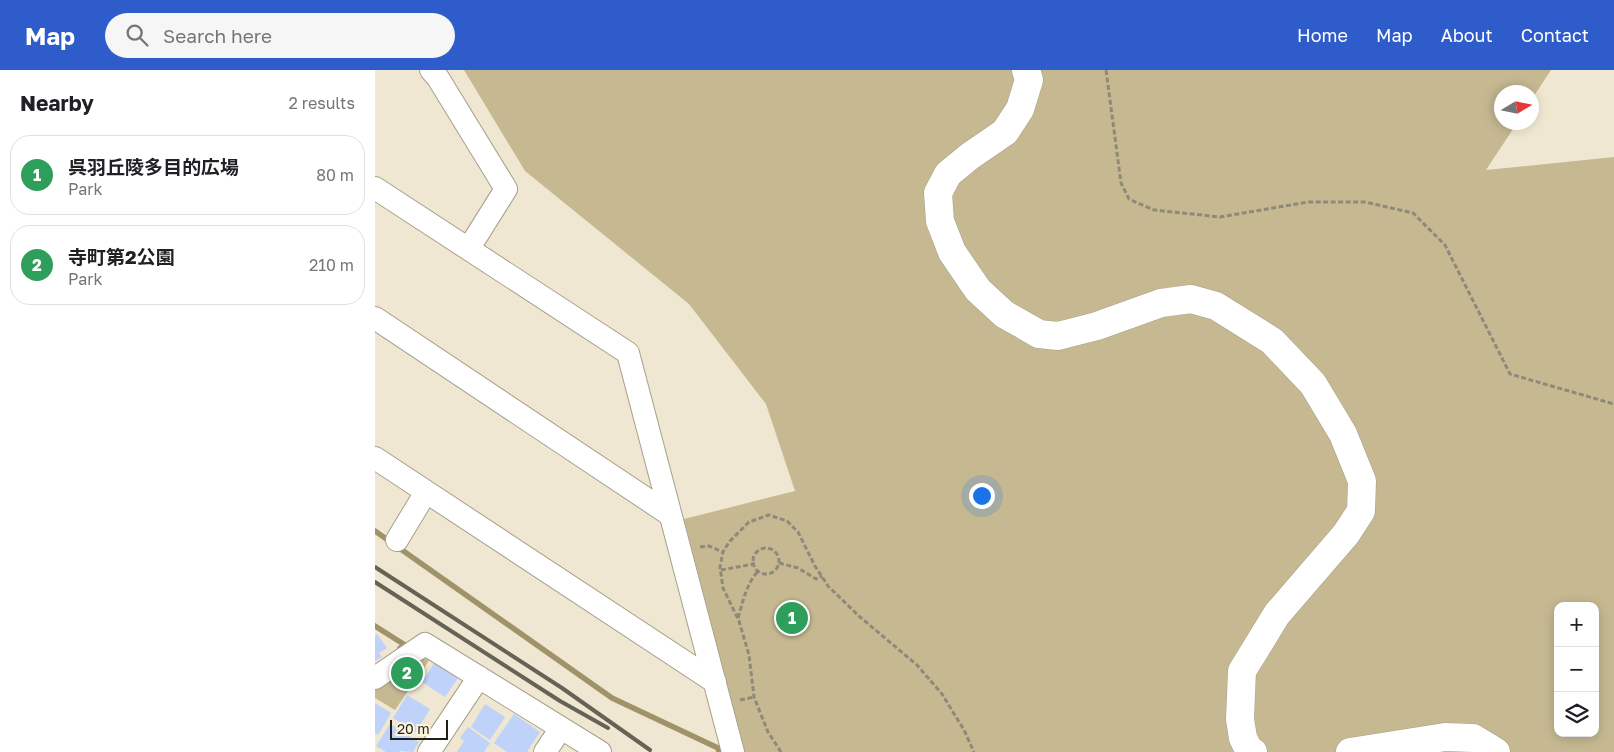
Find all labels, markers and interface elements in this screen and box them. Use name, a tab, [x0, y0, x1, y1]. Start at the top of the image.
search box	[105, 13, 455, 58]
text: Map	[25, 21, 75, 50]
icon: search	[123, 21, 151, 49]
text: Search here	[163, 24, 272, 47]
text: Home	[1297, 24, 1348, 46]
text: Map	[1376, 24, 1413, 46]
text: About	[1441, 24, 1493, 46]
text: Contact	[1521, 24, 1589, 46]
north arrow	[1494, 85, 1539, 130]
text: Nearby	[20, 90, 94, 116]
text: 2 results	[289, 93, 355, 113]
text: 呉羽丘陵多目的広場	[68, 155, 239, 178]
text: 1	[33, 165, 41, 185]
text: 80 m	[316, 165, 354, 185]
text: Park	[68, 179, 103, 199]
text: 寺町第2公園	[68, 245, 175, 268]
text: 2	[32, 255, 42, 275]
text: 210 m	[309, 255, 354, 275]
text: Park	[68, 269, 103, 289]
your location	[969, 483, 995, 509]
pin: 1	[776, 599, 808, 637]
map controls	[1554, 602, 1599, 737]
button: +	[1554, 602, 1599, 647]
button: −	[1554, 647, 1599, 692]
pin: 2	[391, 654, 423, 692]
button: layers	[1554, 692, 1599, 737]
scale bar	[390, 717, 447, 740]
text: 20 m	[397, 720, 430, 737]

